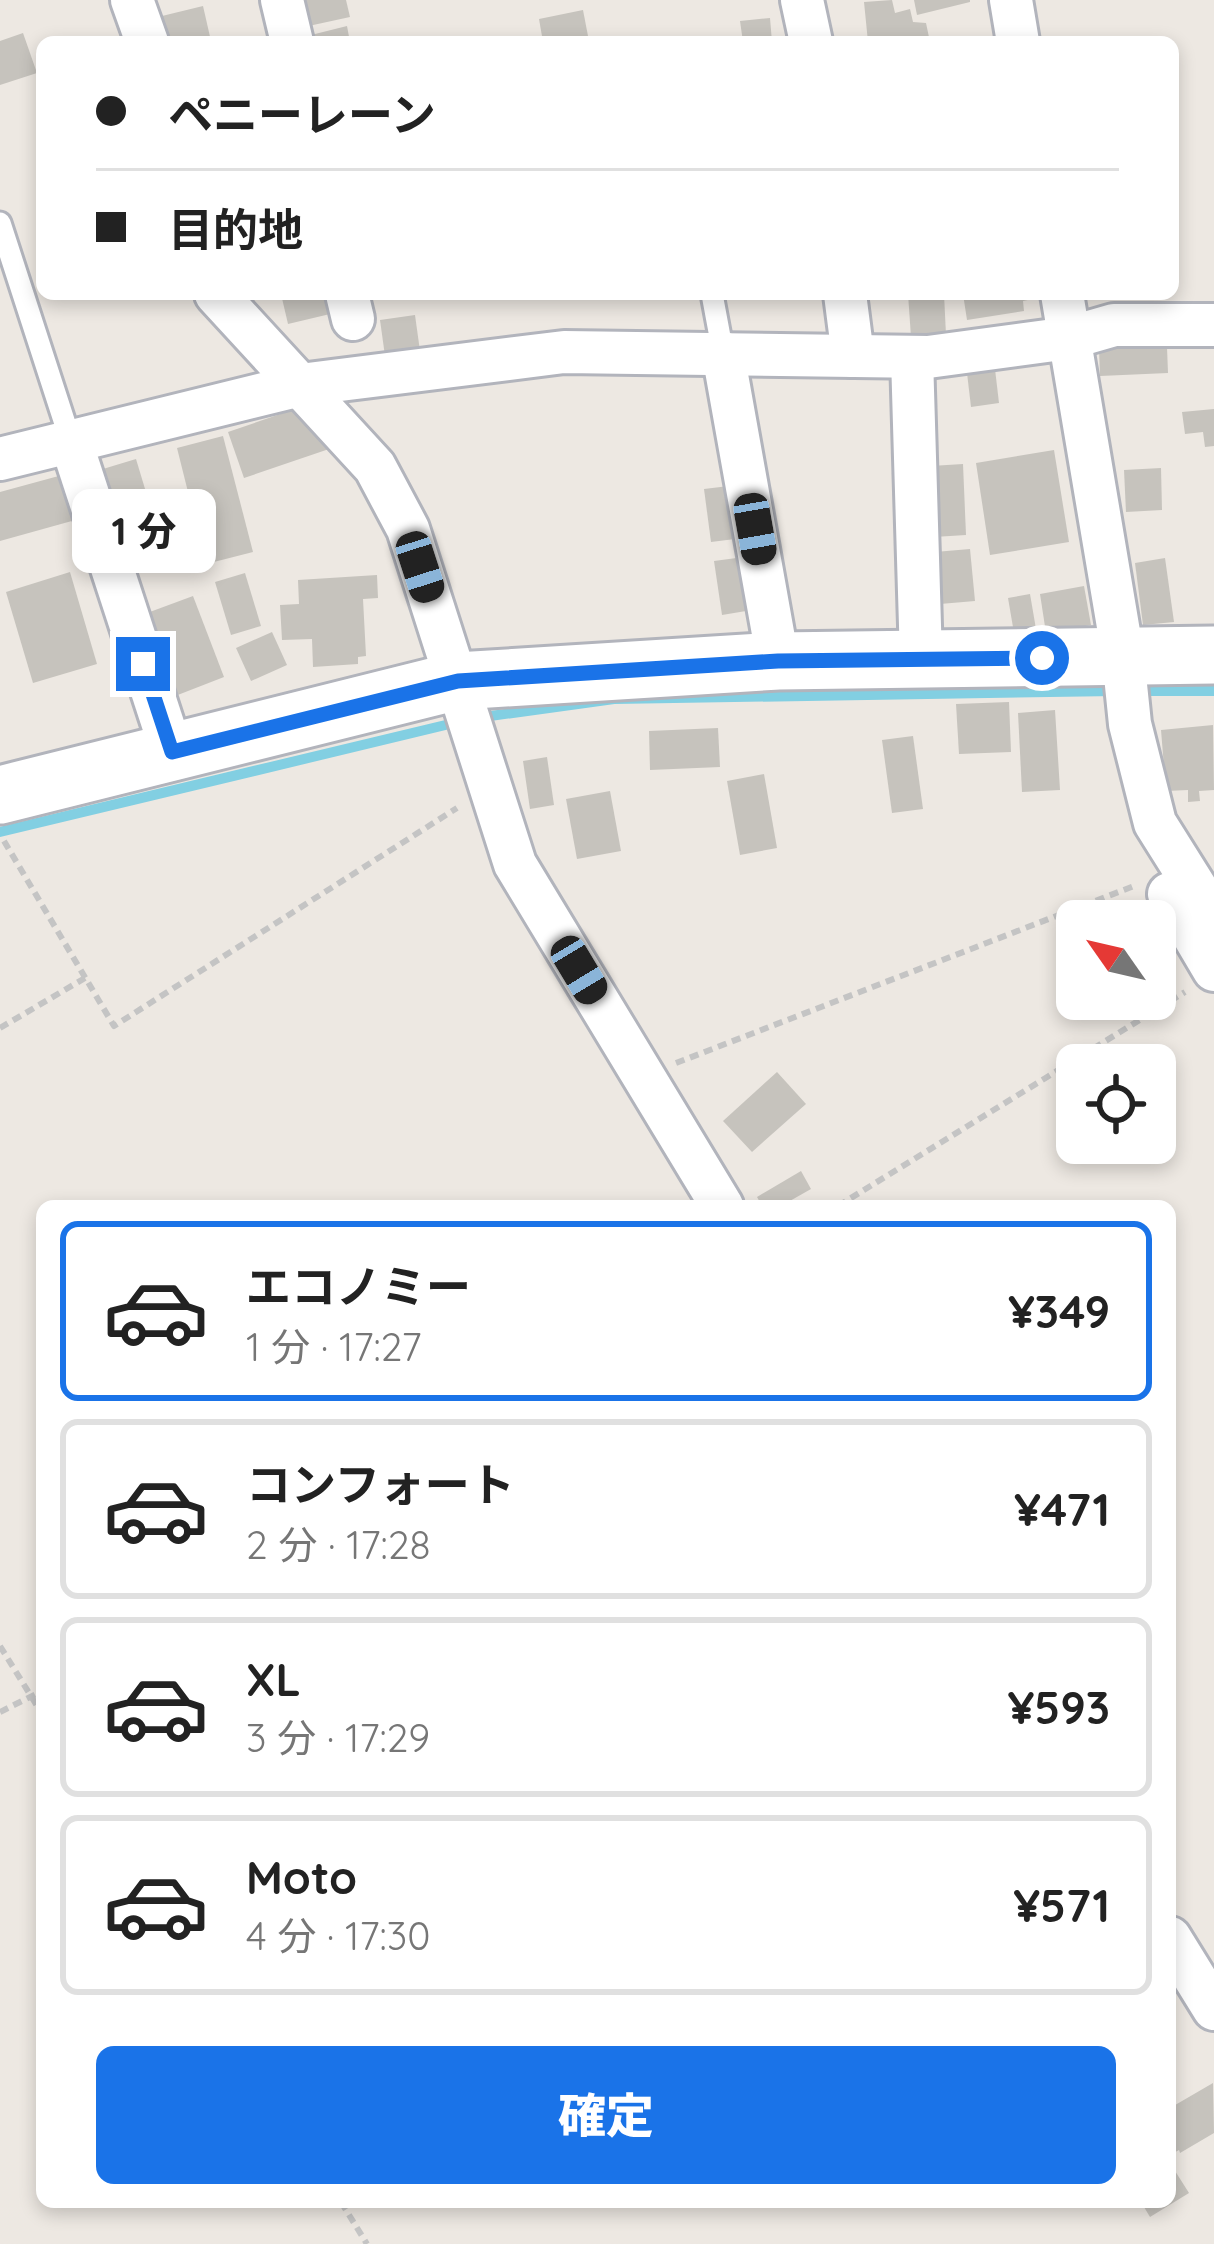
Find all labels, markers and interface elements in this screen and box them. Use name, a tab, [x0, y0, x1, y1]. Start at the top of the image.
text: ペニーレーン	[168, 86, 436, 142]
text: 目的地	[168, 201, 303, 257]
callout: 1 分	[71, 490, 215, 574]
car	[731, 490, 779, 568]
text: 1 分	[111, 506, 177, 555]
car	[392, 527, 448, 607]
route start	[1015, 631, 1069, 685]
route end	[116, 637, 170, 691]
north arrow	[1056, 900, 1176, 1020]
map controls	[1056, 900, 1176, 1164]
car	[545, 930, 613, 1010]
button: locate	[1056, 1044, 1176, 1164]
icon: car	[102, 1257, 210, 1365]
text: エコノミー	[246, 1258, 471, 1314]
text: ¥349	[1008, 1283, 1110, 1339]
text: 1 分 · 17:27	[246, 1322, 422, 1371]
icon: car	[102, 1455, 210, 1563]
text: コンフォート	[246, 1456, 515, 1512]
text: ¥471	[1014, 1481, 1110, 1537]
text: 2 分 · 17:28	[246, 1520, 431, 1569]
text: XL	[246, 1651, 301, 1707]
icon: car	[102, 1653, 210, 1761]
text: ¥593	[1008, 1679, 1110, 1735]
text: 3 分 · 17:29	[246, 1713, 430, 1762]
text: Moto	[246, 1849, 357, 1905]
icon: car	[102, 1851, 210, 1959]
text: ¥571	[1013, 1877, 1110, 1933]
text: 4 分 · 17:30	[246, 1911, 430, 1960]
button: 確定	[96, 2046, 1116, 2184]

